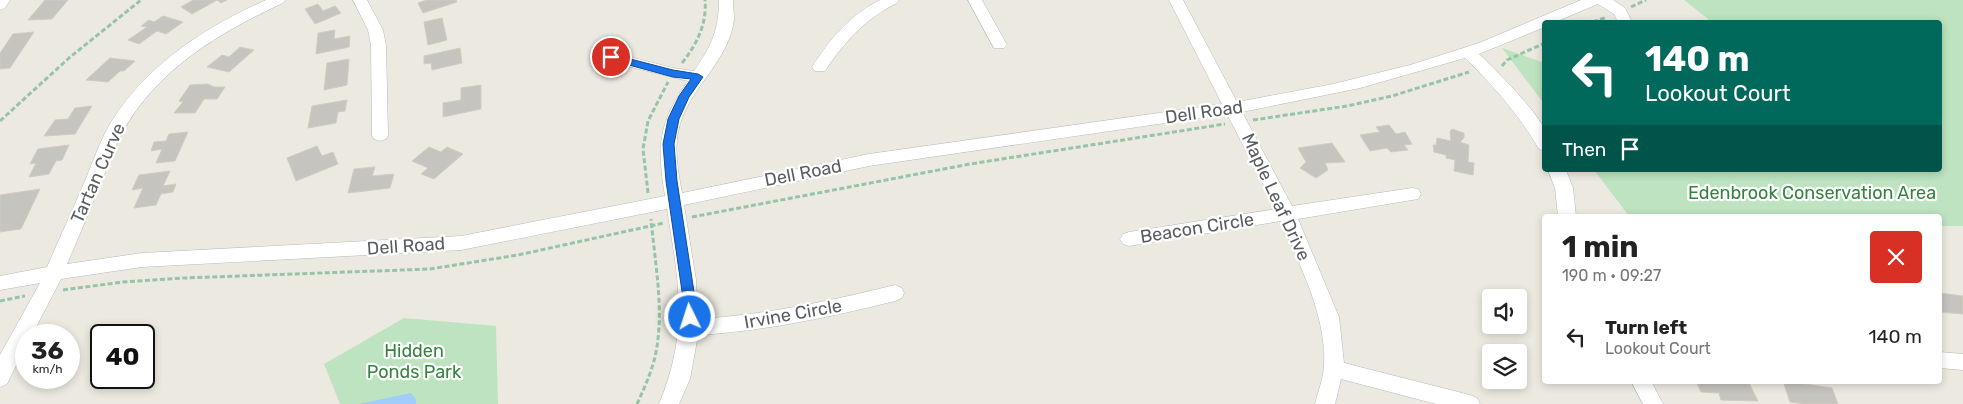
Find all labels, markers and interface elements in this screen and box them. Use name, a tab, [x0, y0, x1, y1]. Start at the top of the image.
pin	[590, 36, 632, 78]
text: 140 m	[1645, 38, 1750, 80]
icon: left	[1562, 40, 1627, 105]
icon: arrive	[597, 43, 625, 71]
text: Lookout Court	[1645, 80, 1791, 107]
street label: Dell Road	[1164, 96, 1244, 128]
street label: Tartan Curve	[66, 120, 130, 226]
street label: Maple Leaf Drive	[1237, 130, 1315, 264]
icon: arrive	[1616, 135, 1644, 163]
text: Then	[1562, 138, 1606, 161]
street label: Dell Road	[762, 155, 844, 191]
park label: Edenbrook Conservation Area	[1688, 182, 1936, 204]
street label: Beacon Circle	[1138, 208, 1256, 248]
text: 1 min	[1562, 229, 1639, 265]
button: close	[1870, 231, 1922, 283]
street label: Dell Road	[366, 232, 446, 260]
text: 190 m · 09:27	[1562, 266, 1661, 285]
map controls	[1482, 289, 1527, 389]
button: sound	[1482, 289, 1527, 334]
position arrow	[663, 290, 715, 342]
street label: Irvine Circle	[742, 295, 844, 333]
text: Turn left	[1605, 316, 1687, 339]
icon: left	[1562, 323, 1590, 351]
speed limit sign: 40	[90, 324, 155, 389]
text: 140 m	[1868, 325, 1922, 348]
text: 36	[31, 336, 64, 365]
text: Lookout Court	[1605, 339, 1711, 358]
park label: Hidden Ponds Park	[367, 340, 462, 383]
button: layers	[1482, 344, 1527, 389]
text: km/h	[33, 362, 62, 376]

